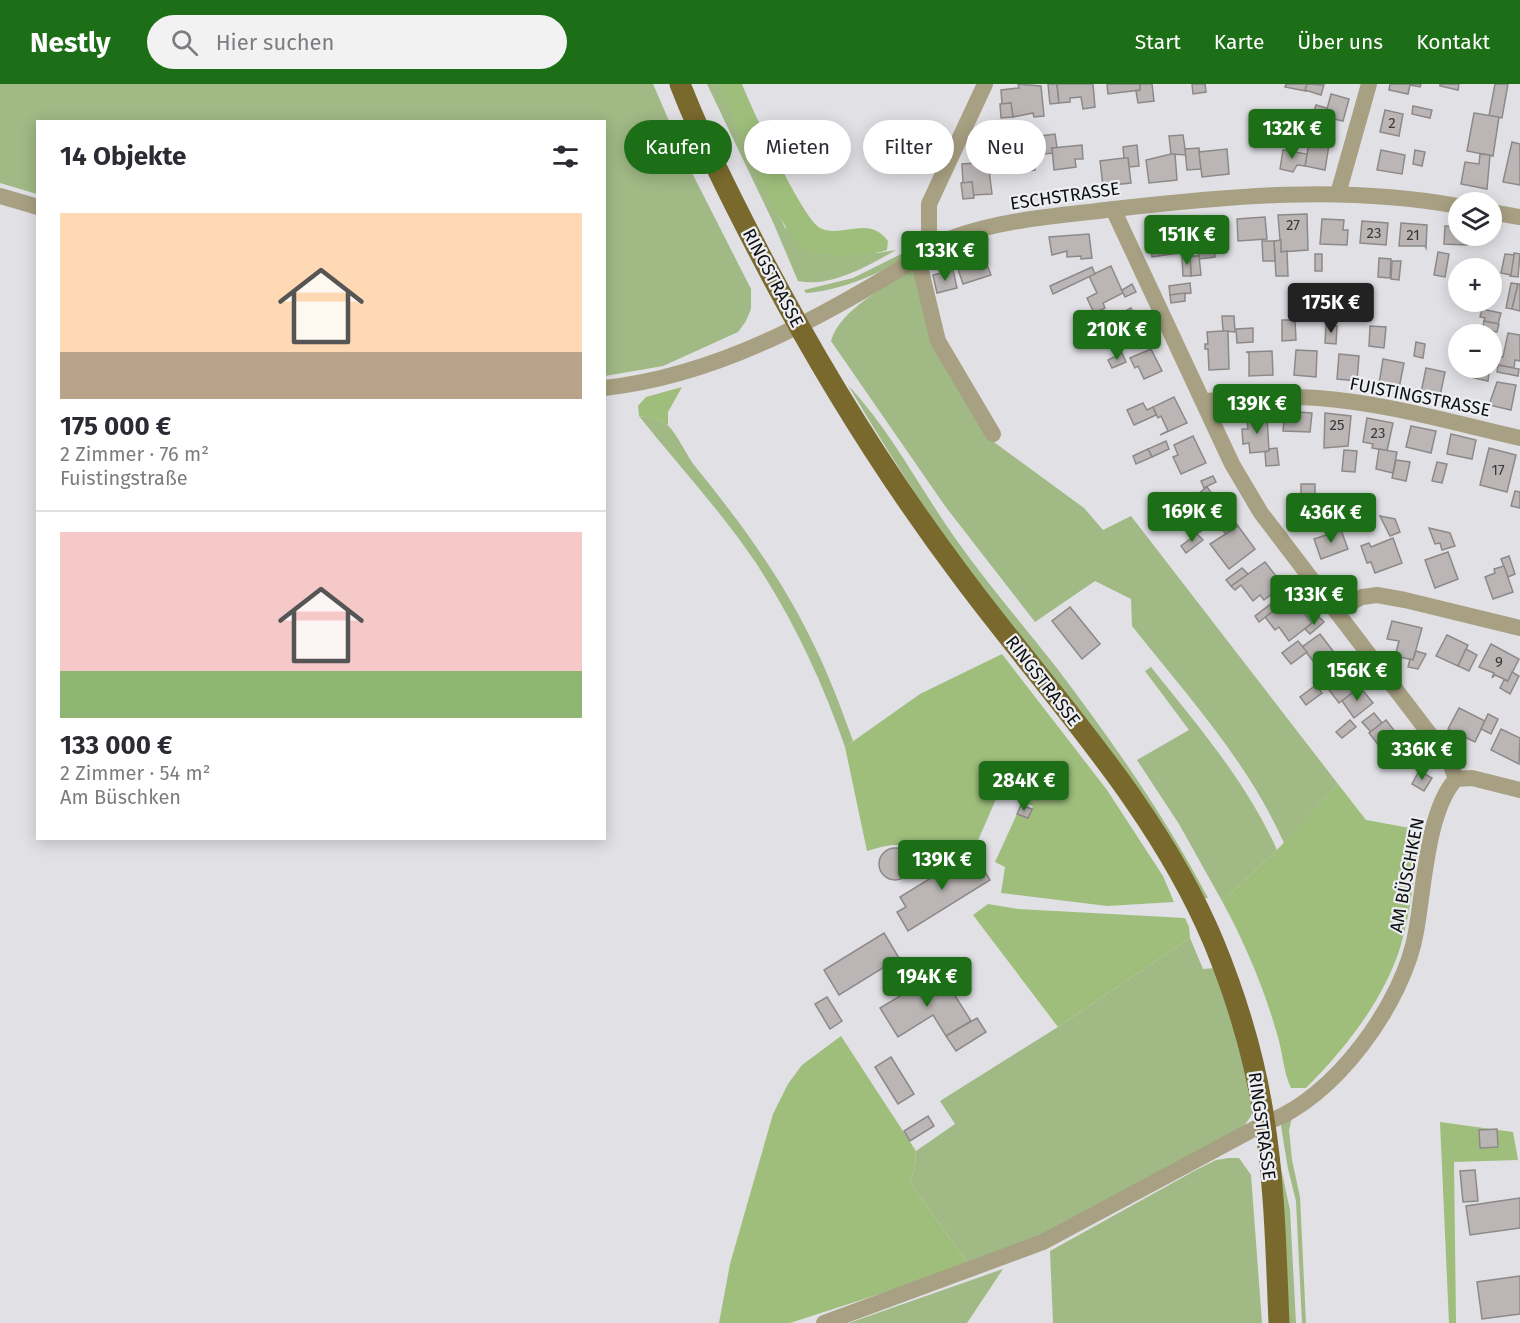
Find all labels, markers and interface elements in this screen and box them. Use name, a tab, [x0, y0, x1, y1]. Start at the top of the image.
search box	[147, 15, 567, 69]
text: Nestly	[30, 26, 111, 59]
icon: search	[168, 26, 201, 59]
text: Hier suchen	[216, 29, 334, 56]
text: Start	[1135, 29, 1181, 55]
text: Karte	[1214, 29, 1264, 55]
text: Über uns	[1297, 29, 1383, 55]
text: Kontakt	[1416, 29, 1490, 55]
pin: 132K €	[1243, 109, 1341, 160]
house number: 2	[1388, 114, 1396, 132]
text: 132K €	[1262, 116, 1322, 140]
chip: Kaufen	[624, 120, 732, 174]
chip: Mieten	[744, 120, 851, 174]
chip: Filter	[863, 120, 954, 174]
chip: Neu	[966, 120, 1046, 174]
icon: filters	[549, 140, 582, 173]
text: 14 Objekte	[60, 141, 186, 172]
street label: ESCHSTRASSE	[1009, 177, 1121, 215]
map controls	[1448, 192, 1502, 378]
button: layers	[1448, 192, 1502, 246]
pin: 151K €	[1138, 215, 1236, 266]
house number: 27	[1286, 216, 1300, 234]
text: 151K €	[1158, 222, 1216, 246]
house number: 23	[1367, 224, 1381, 242]
street label: RINGSTRASSE	[738, 225, 808, 331]
house number: 21	[1406, 226, 1420, 244]
pin: 133K €	[896, 231, 994, 282]
text: 133K €	[915, 238, 975, 262]
icon: home	[267, 252, 375, 360]
button: +	[1448, 258, 1502, 312]
pin: 175K €	[1282, 283, 1380, 334]
text: 175K €	[1302, 290, 1360, 314]
pin: 210K €	[1068, 310, 1166, 361]
text: 210K €	[1087, 317, 1147, 341]
button: −	[1448, 324, 1502, 378]
street label: FUISTINGSTRASSE	[1348, 373, 1492, 421]
pin: 139K €	[1208, 384, 1306, 435]
text: 139K €	[1227, 391, 1287, 415]
text: 175 000 €	[60, 411, 171, 442]
house number: 25	[1330, 416, 1344, 434]
house number: 23	[1371, 424, 1385, 442]
text: 2 Zimmer · 76 m²	[60, 442, 209, 466]
house number: 17	[1491, 461, 1505, 479]
text: Fuistingstraße	[60, 466, 188, 490]
pin: 169K €	[1143, 492, 1241, 543]
pin: 436K €	[1282, 493, 1380, 544]
text: 169K €	[1162, 499, 1222, 523]
text: 436K €	[1300, 500, 1362, 524]
icon: home	[267, 571, 375, 679]
pin: 133K €	[1265, 575, 1363, 626]
text: 133K €	[1284, 582, 1344, 606]
street label: RINGSTRASSE	[1001, 631, 1085, 731]
pin: 156K €	[1308, 651, 1406, 702]
house number: 9	[1495, 653, 1503, 671]
text: 156K €	[1327, 658, 1387, 682]
text: 133 000 €	[60, 730, 172, 761]
pin: 336K €	[1373, 730, 1471, 781]
text: 336K €	[1391, 737, 1453, 761]
text: 2 Zimmer · 54 m²	[60, 761, 211, 785]
pin: 284K €	[975, 761, 1073, 812]
text: 284K €	[993, 768, 1055, 792]
text: Am Büschken	[60, 785, 181, 809]
street label: AM BÜSCHKEN	[1385, 816, 1429, 934]
pin: 139K €	[893, 840, 991, 891]
text: 139K €	[912, 847, 972, 871]
pin: 194K €	[878, 957, 976, 1008]
text: 194K €	[897, 964, 957, 988]
street label: RINGSTRASSE	[1244, 1071, 1280, 1181]

